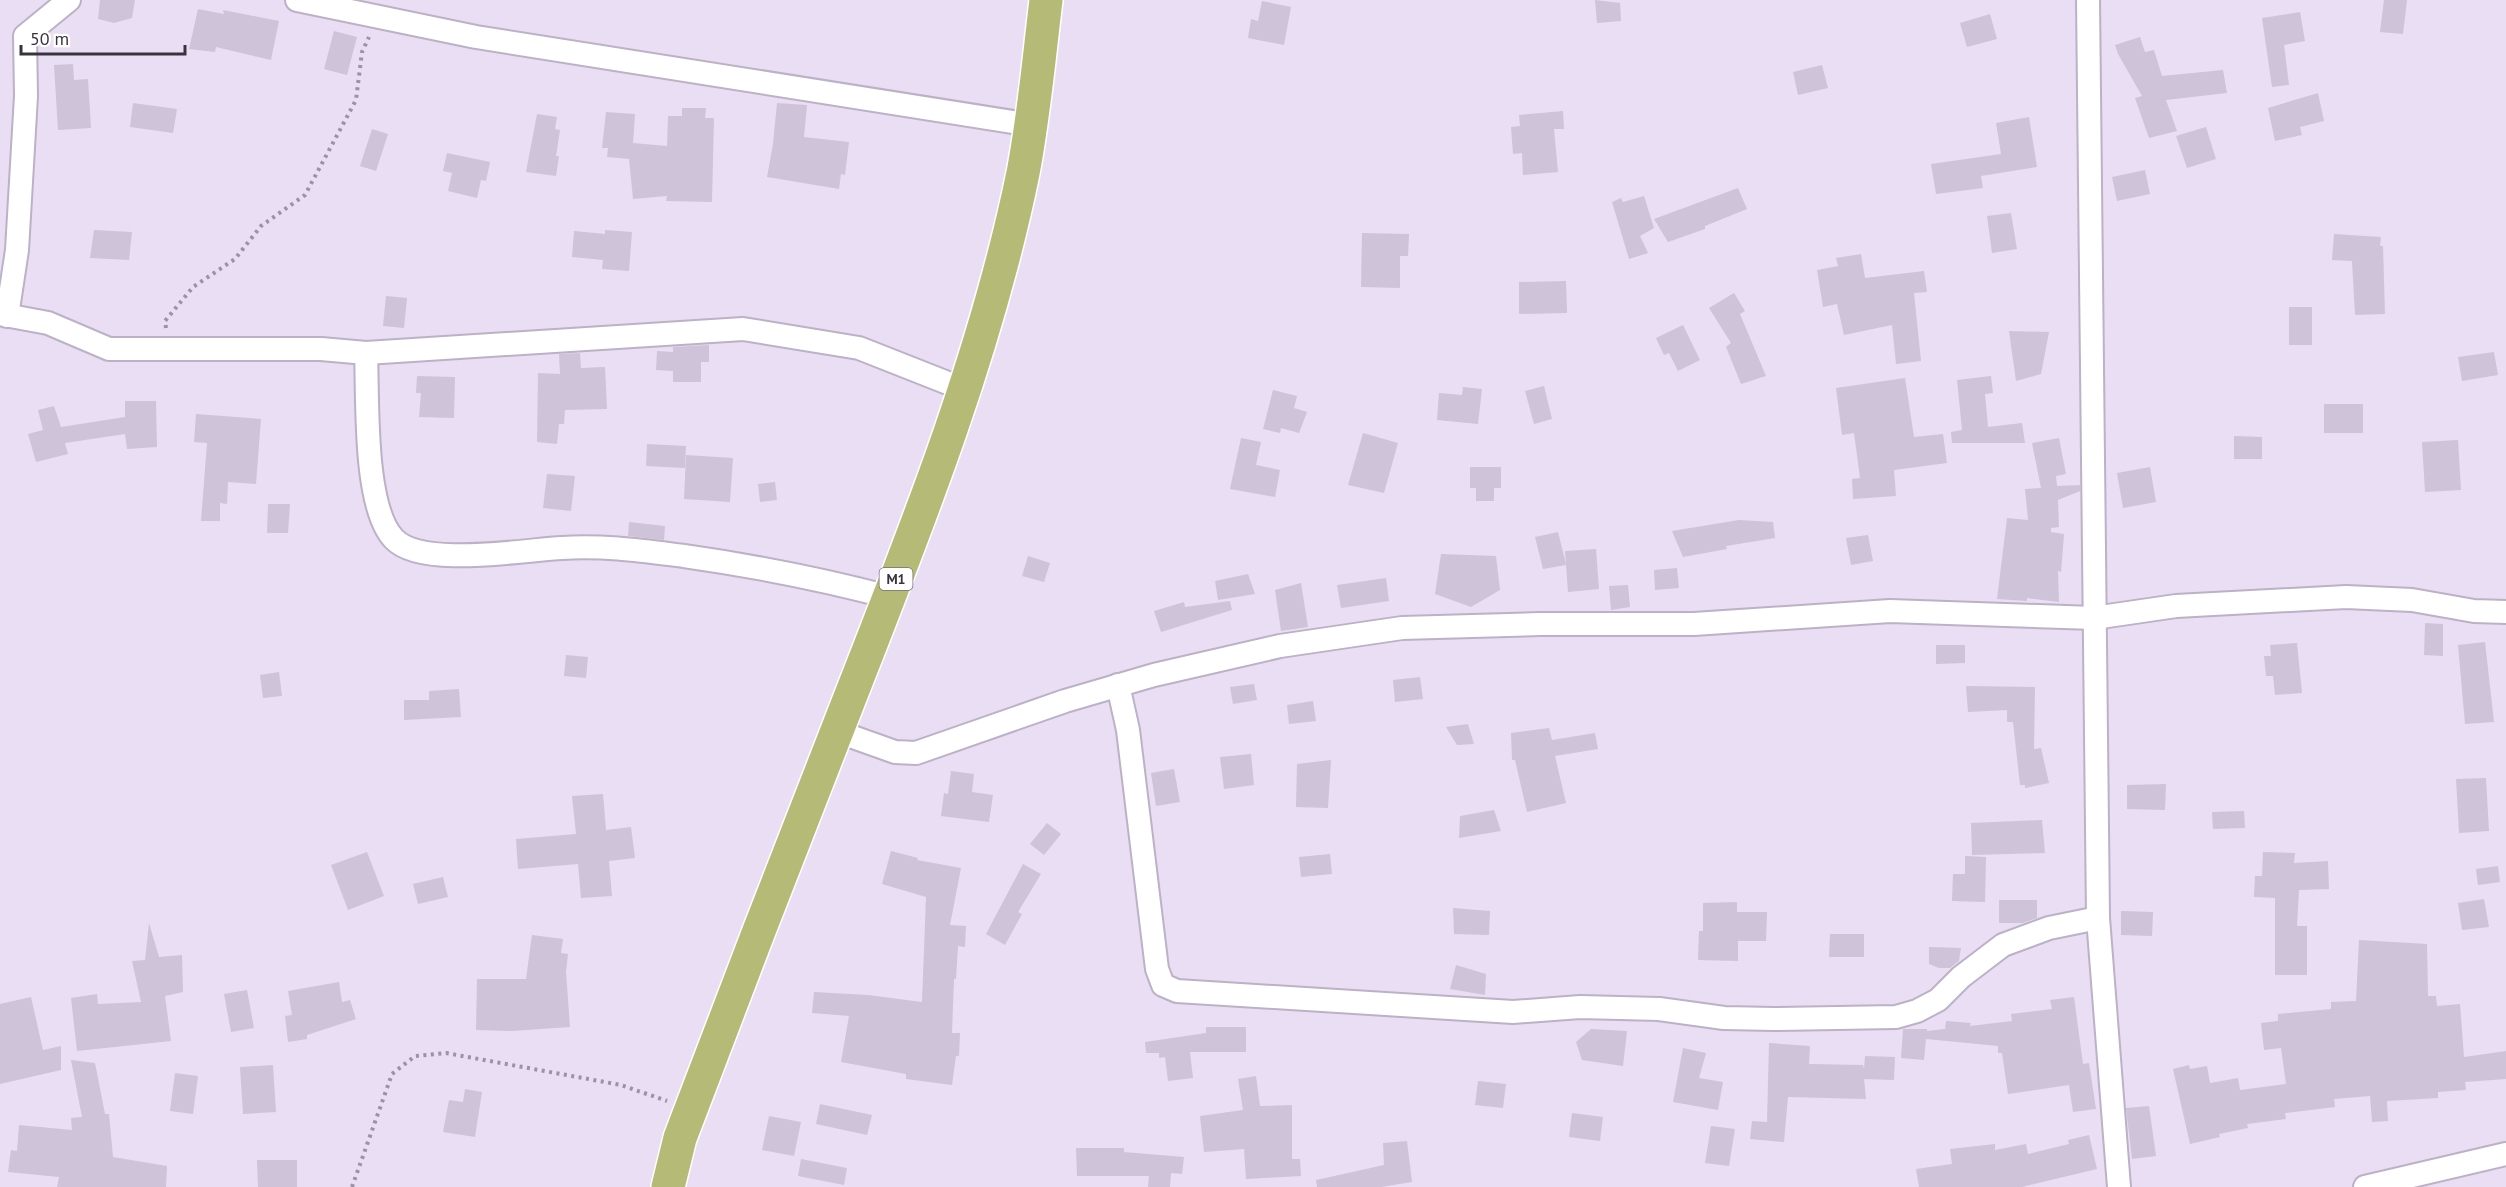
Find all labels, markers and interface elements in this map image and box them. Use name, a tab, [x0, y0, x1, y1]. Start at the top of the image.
scale bar	[21, 18, 184, 56]
text: 50 m	[30, 27, 69, 50]
road number: M1	[880, 568, 912, 590]

